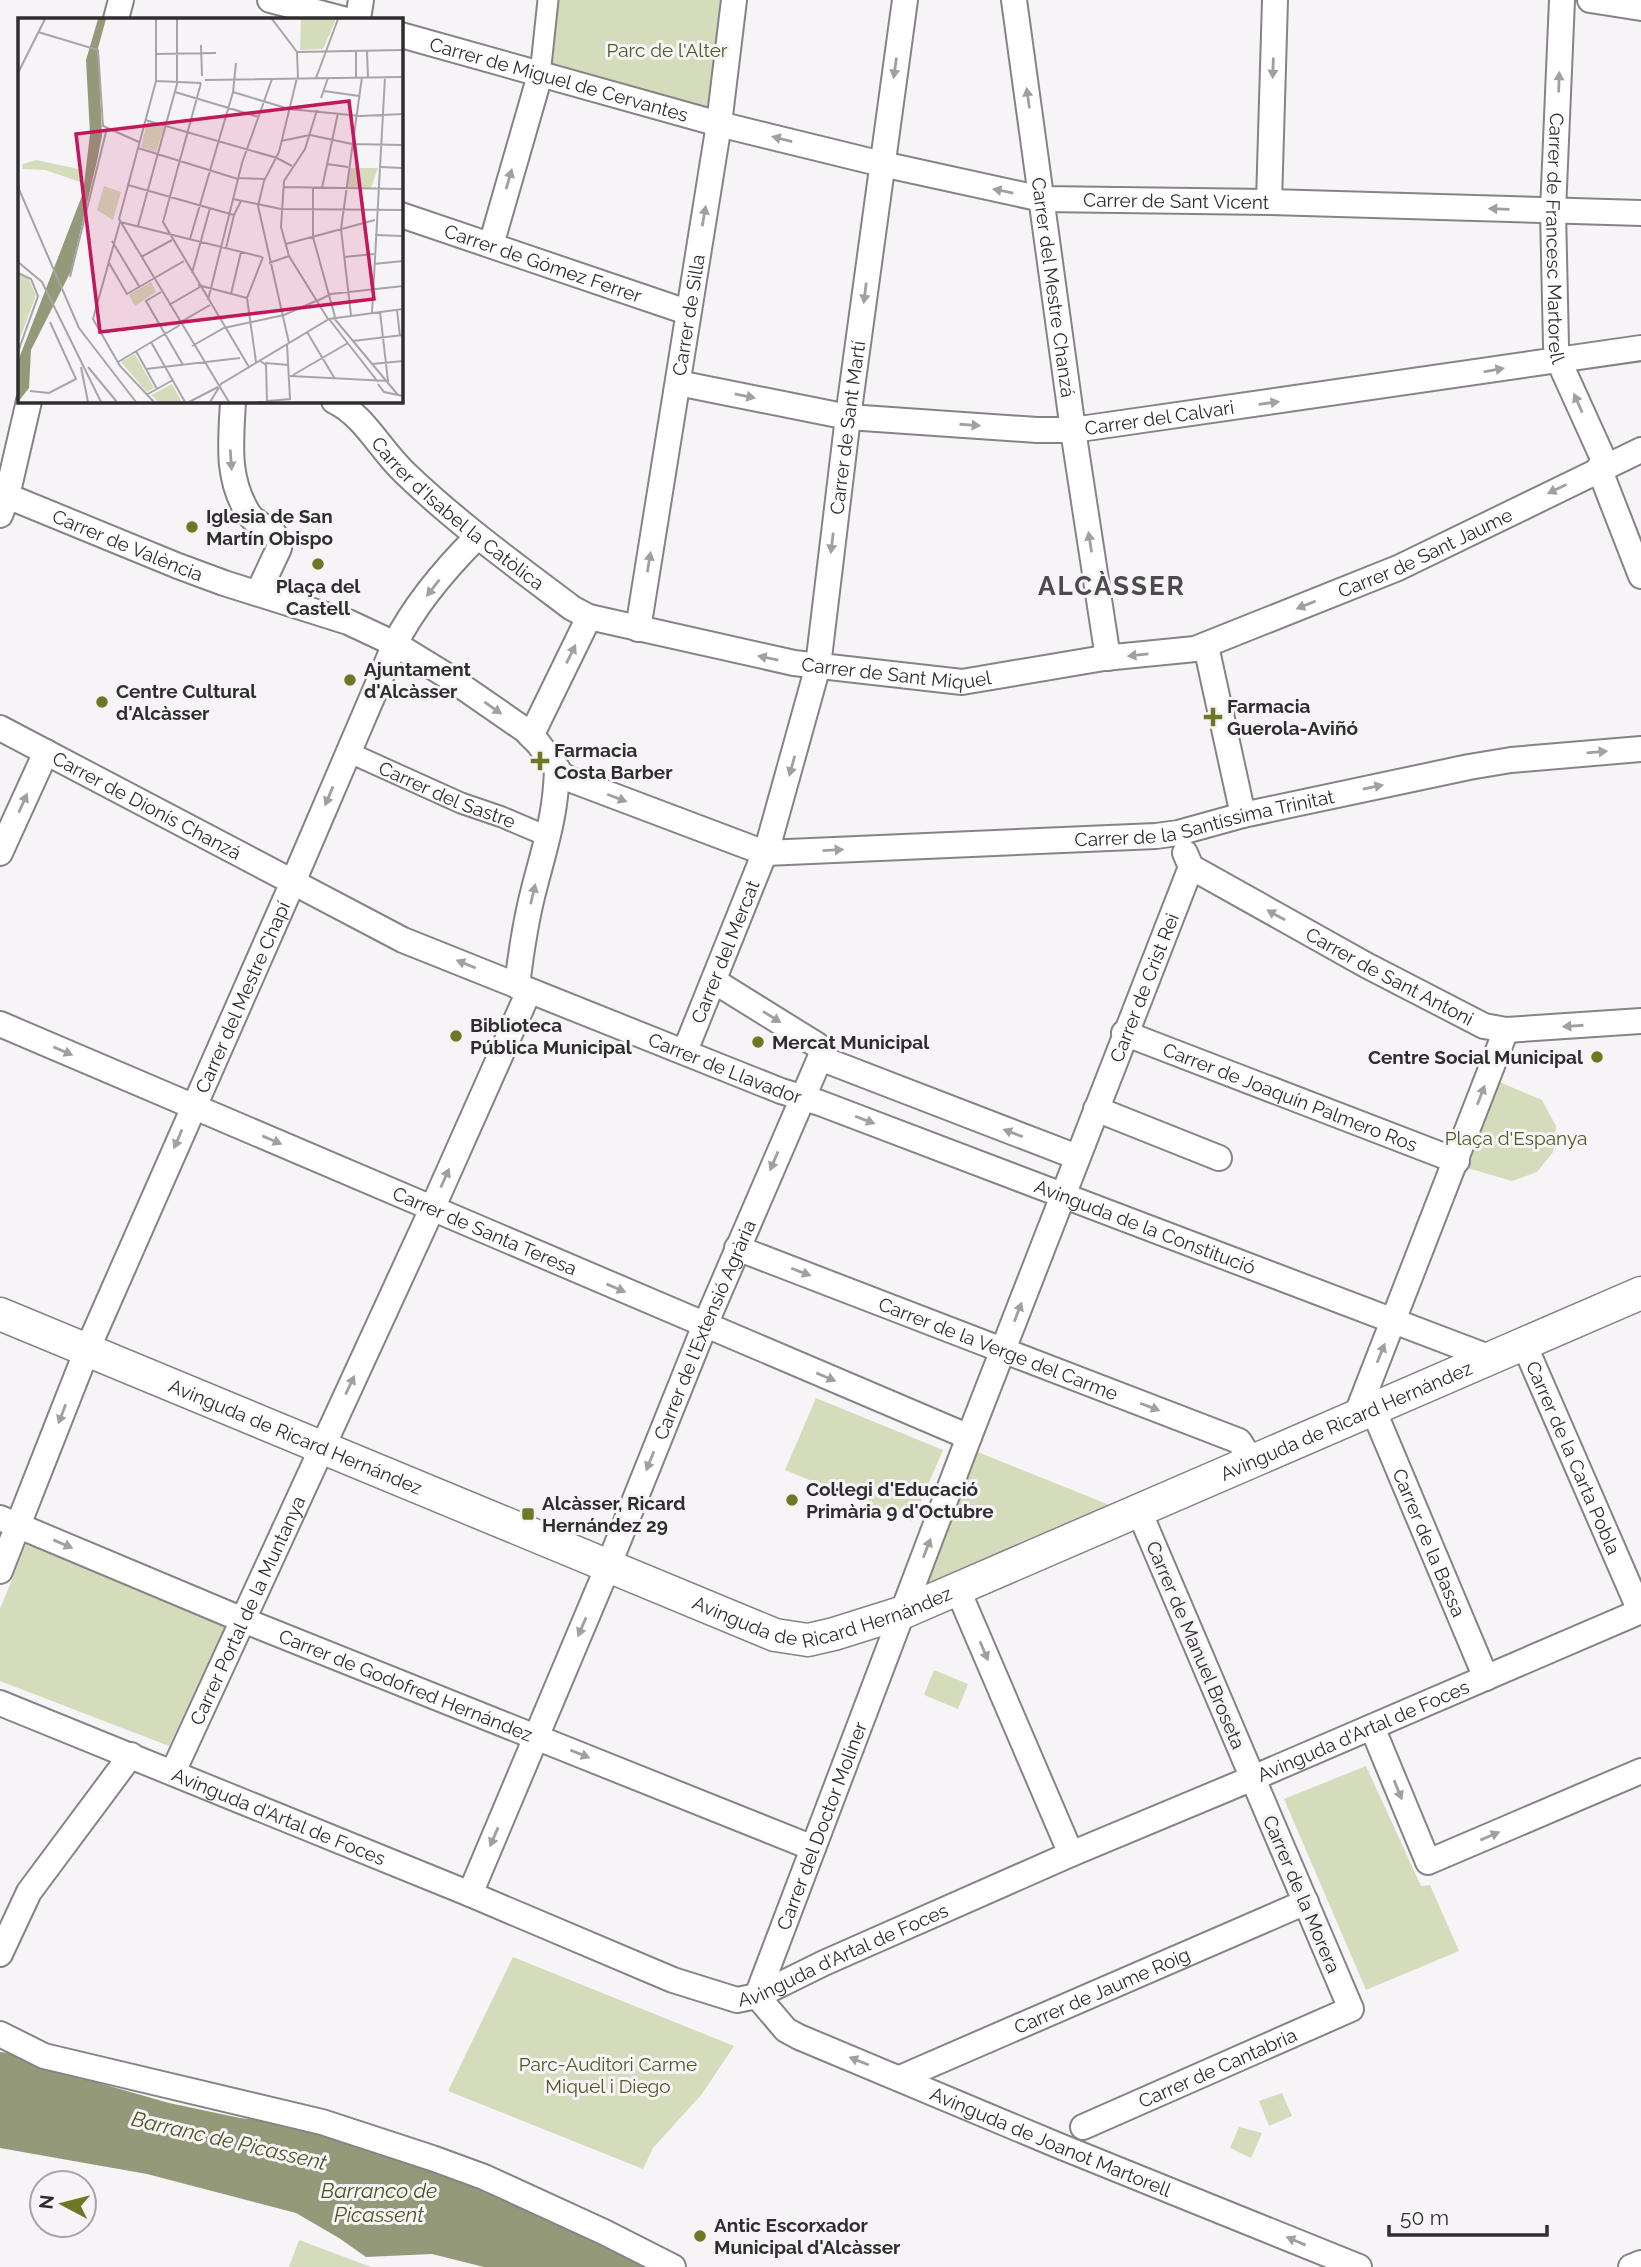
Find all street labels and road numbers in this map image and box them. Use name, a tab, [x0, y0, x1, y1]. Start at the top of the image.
street label: Carrer de Miguel de Cervantes	[427, 33, 691, 126]
street label: Carrer de Francesc Martorell	[1542, 112, 1570, 368]
street label: Carrer del Mestre Chanzá	[1027, 176, 1079, 399]
street label: Carrer de Sant Vicent	[1083, 189, 1270, 213]
street label: Carrer de Gómez Ferrer	[442, 220, 645, 307]
street label: Carrer de Silla	[668, 253, 709, 377]
street label: Carrer de Sant Martí	[825, 339, 869, 516]
street label: Carrer del Calvari	[1083, 396, 1235, 439]
street label: Carrer d'Isabel la Catòlica	[367, 432, 549, 594]
street label: Carrer de Sant Jaume	[1335, 503, 1516, 602]
street label: Carrer de València	[49, 505, 206, 585]
street label: Carrer de Sant Miquel	[800, 653, 994, 693]
street label: Carrer de Dionís Chanzá	[49, 747, 245, 864]
street label: Carrer del Sastre	[375, 756, 519, 833]
street label: Carrer de la Santíssima Trinitat	[1074, 785, 1337, 851]
street label: Carrer del Mercat	[686, 876, 764, 1026]
street label: Carrer del Mestre Chapí	[191, 897, 294, 1096]
street label: Carrer de Crist Rei	[1105, 910, 1183, 1065]
street label: Carrer de Sant Antoni	[1302, 923, 1477, 1030]
street label: Carrer de Llavador	[645, 1028, 805, 1108]
street label: Carrer de Joaquín Palmero Ros	[1160, 1038, 1421, 1156]
street label: Avinguda de la Constitució	[1032, 1175, 1259, 1279]
street label: Carrer de Santa Teresa	[389, 1182, 580, 1280]
street label: Carrer de l'Extensió Agrària	[649, 1216, 760, 1443]
street label: Carrer de la Verge del Carme	[876, 1293, 1121, 1404]
street label: Avinguda de Ricard Hernández	[1217, 1356, 1475, 1485]
street label: Carrer de la Carta Pobla	[1522, 1358, 1625, 1558]
street label: Avinguda de Ricard Hernández	[166, 1374, 426, 1499]
street label: Carrer de la Bassa	[1388, 1465, 1470, 1620]
street label: Carrer Portal de la Muntanya	[185, 1492, 310, 1728]
street label: Carrer de Manuel Broseta	[1142, 1538, 1250, 1752]
street label: Avinguda de Ricard Hernández	[687, 1576, 959, 1608]
street label: Carrer de Godofred Hernández	[276, 1625, 536, 1746]
street label: Avinguda d'Artal de Foces	[1254, 1675, 1472, 1786]
street label: Carrer del Doctor Moliner	[772, 1718, 871, 1933]
street label: Avinguda d'Artal de Foces	[169, 1763, 389, 1869]
street label: Carrer de la Morera	[1259, 1812, 1345, 1976]
street label: Avinguda d'Artal de Foces	[736, 1899, 951, 2011]
street label: Carrer de Jaume Roig	[1011, 1943, 1193, 2038]
street label: Carrer de Cantabria	[1135, 2023, 1300, 2112]
street label: Avinguda de Joanot Martorell	[927, 2082, 1175, 2201]

